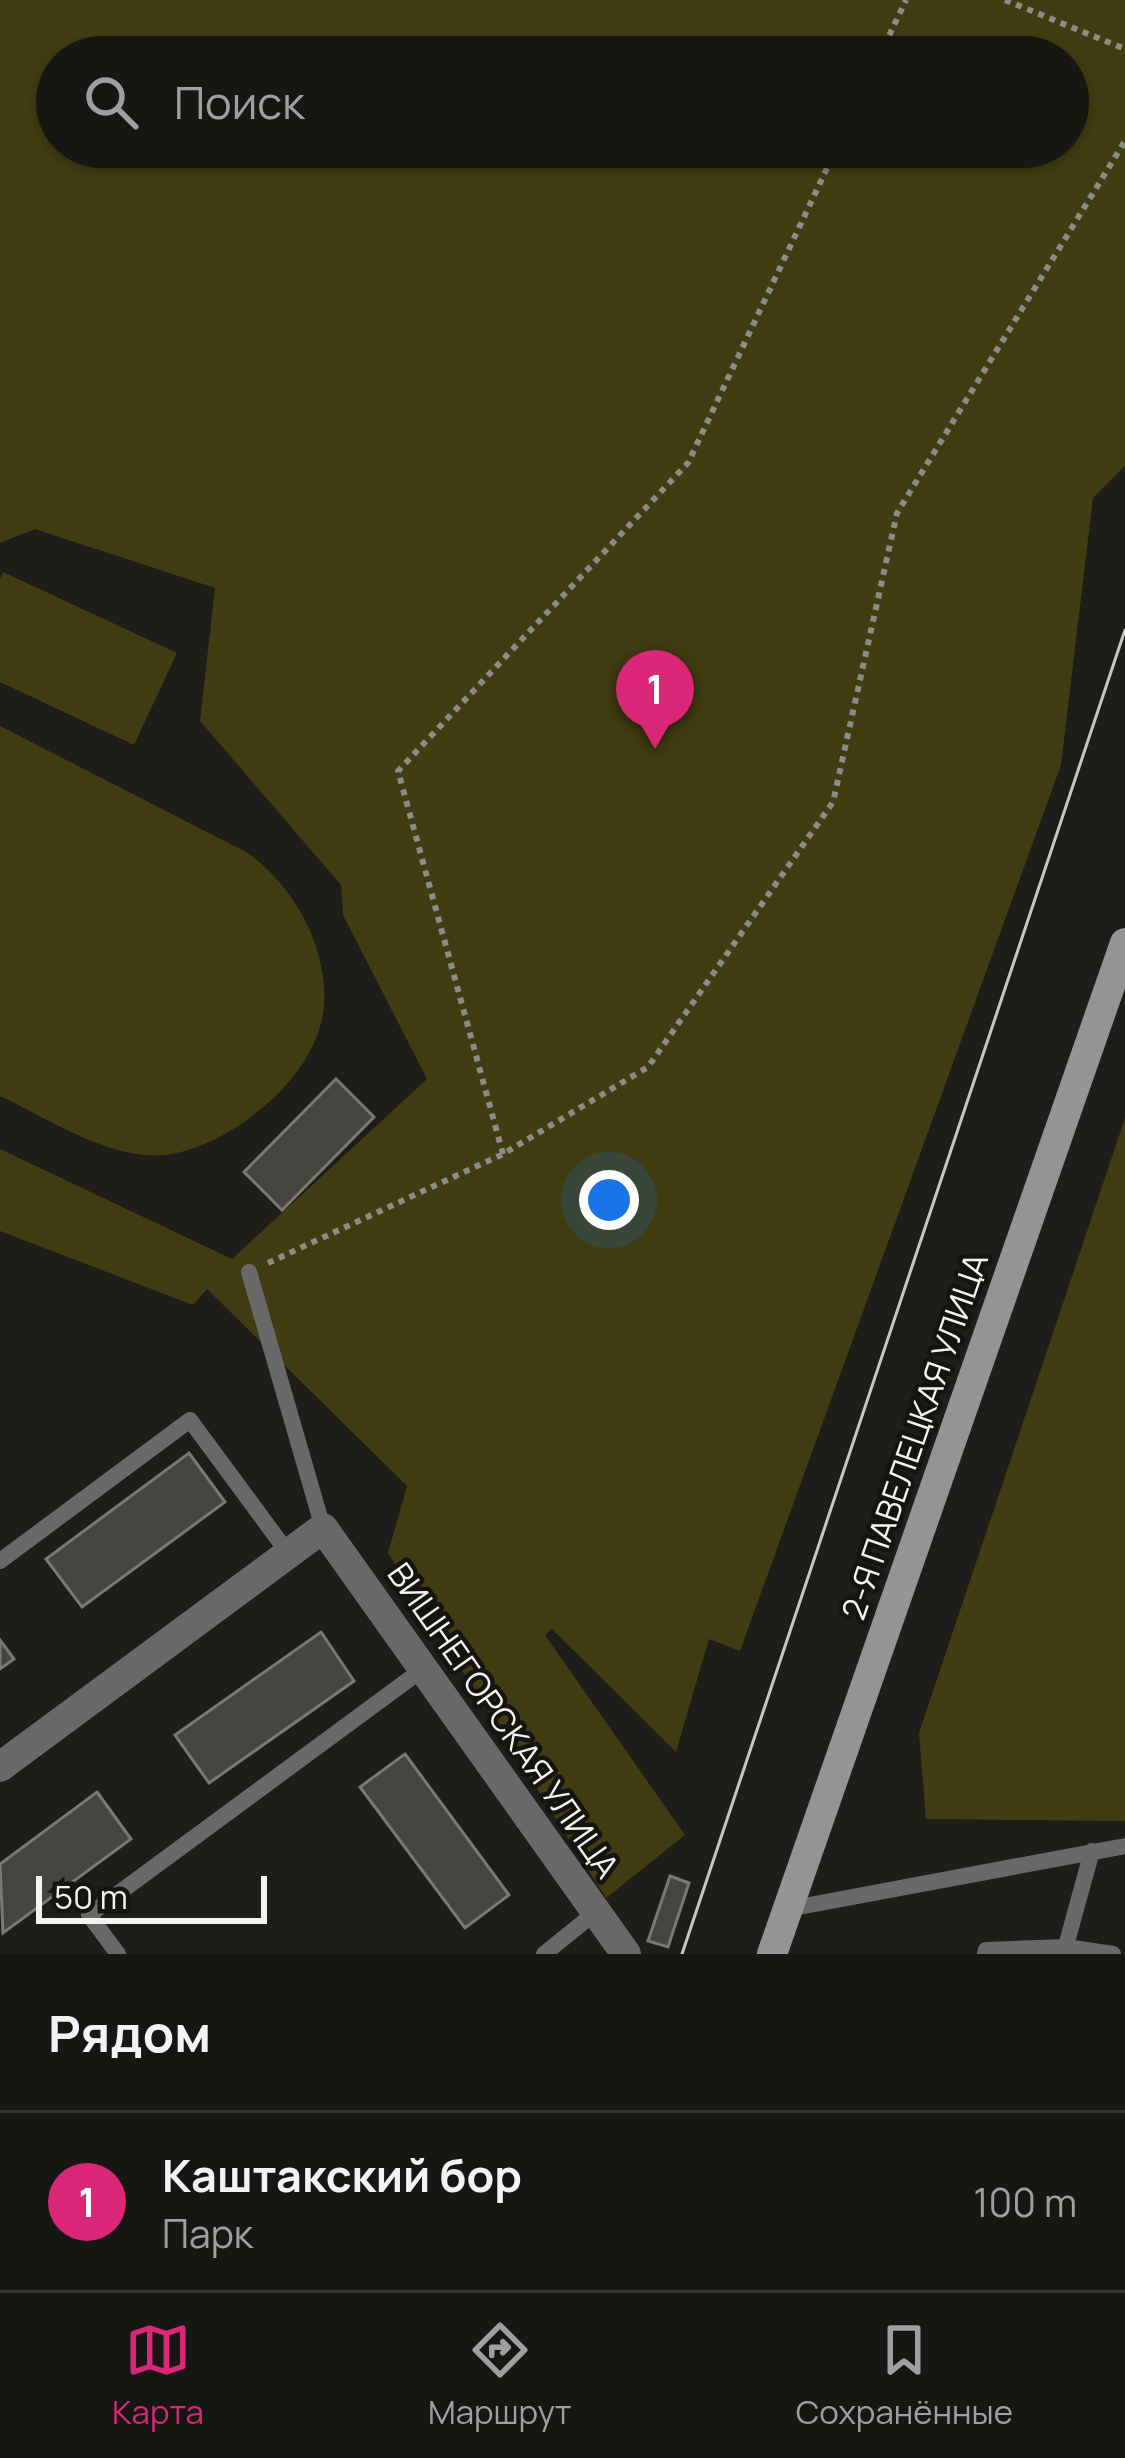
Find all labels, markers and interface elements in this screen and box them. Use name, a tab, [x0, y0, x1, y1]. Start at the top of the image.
search box	[36, 36, 1089, 168]
icon: search	[78, 69, 144, 135]
text: Поиск	[174, 71, 305, 133]
pin: 1	[616, 650, 694, 749]
your location	[579, 1170, 639, 1230]
street label: 2-Я ПАВЕЛЕЦКАЯ УЛИЦА	[830, 1247, 998, 1625]
street label: ВИШНЕГОРСКАЯ УЛИЦА	[378, 1553, 630, 1887]
scale bar	[36, 1870, 267, 1923]
text: 50 m	[54, 1874, 128, 1919]
text: Рядом	[48, 1998, 211, 2067]
text: Каштакский бор	[162, 2144, 522, 2206]
text: 1	[78, 2175, 96, 2229]
text: 100 m	[973, 2175, 1077, 2229]
text: Парк	[162, 2206, 253, 2260]
tab: Карта	[112, 2317, 204, 2434]
tab: Маршрут	[428, 2317, 572, 2434]
tab: Сохранённые	[796, 2317, 1013, 2434]

